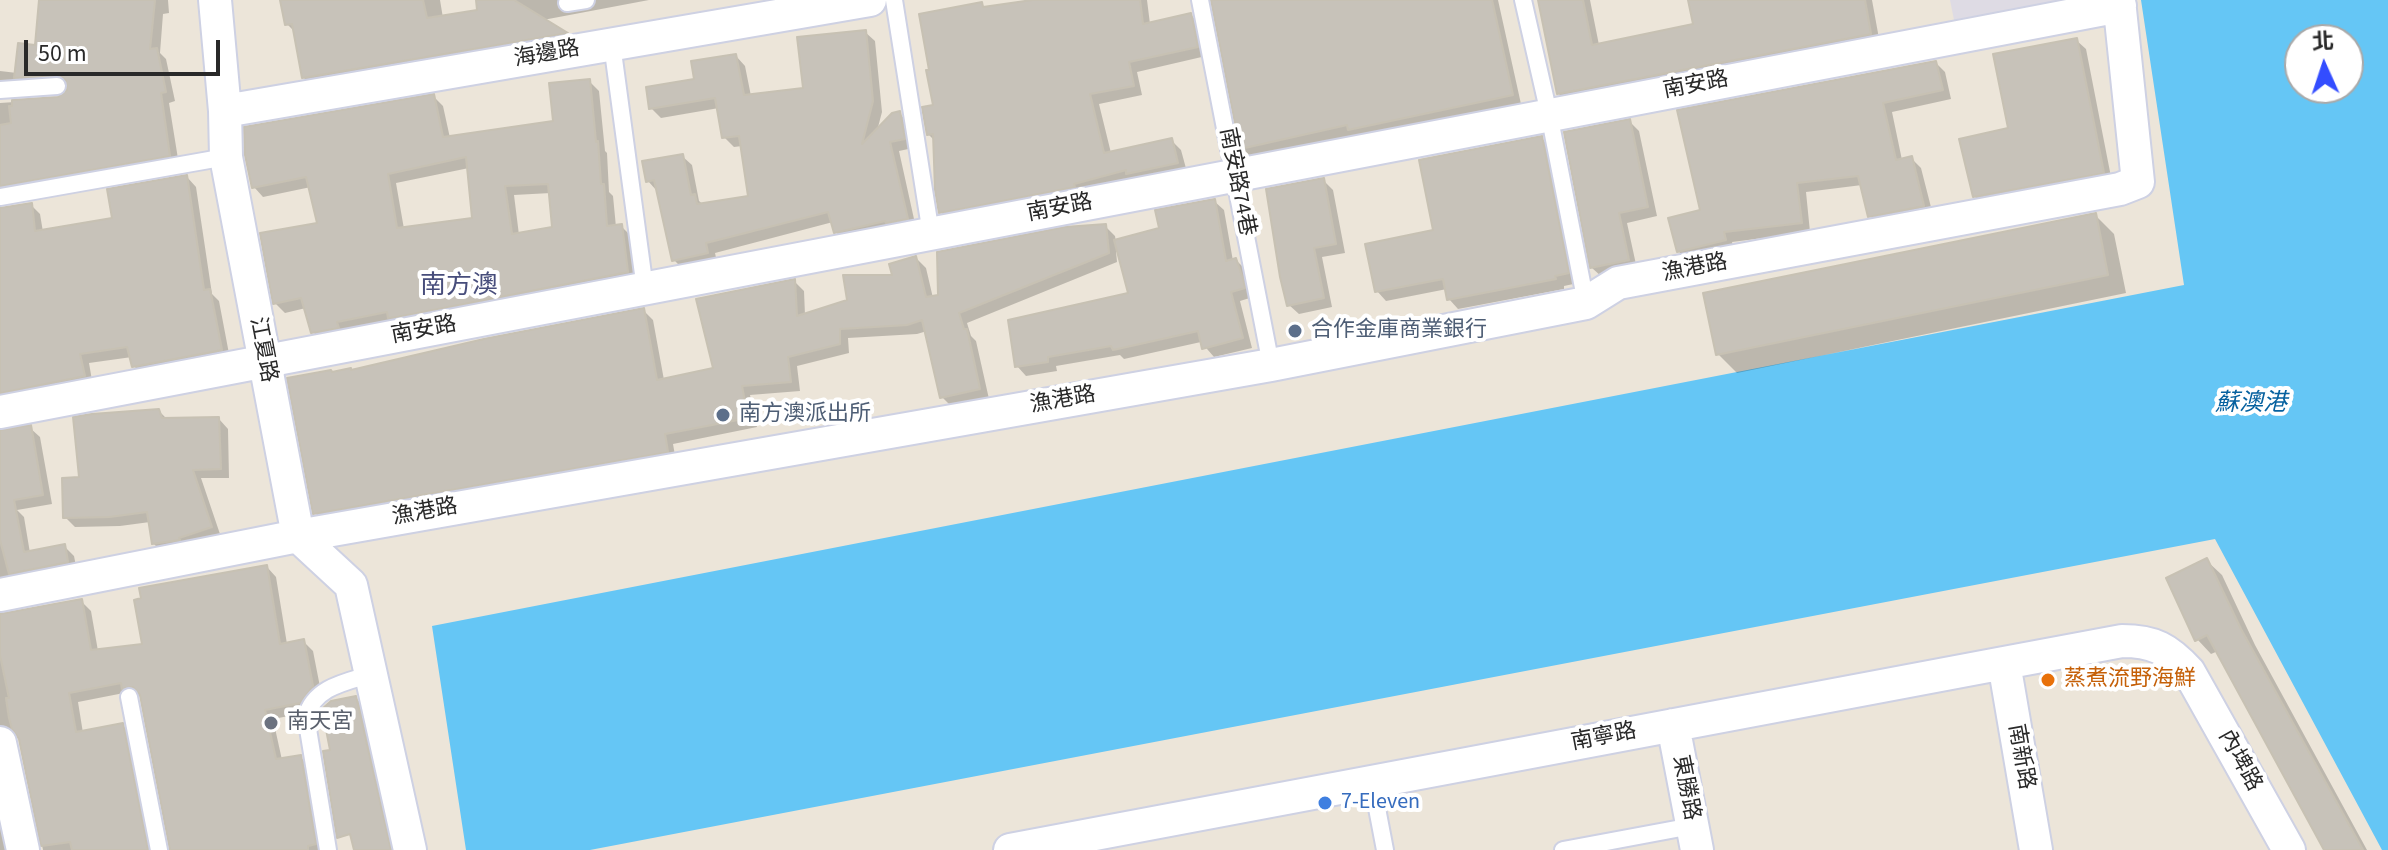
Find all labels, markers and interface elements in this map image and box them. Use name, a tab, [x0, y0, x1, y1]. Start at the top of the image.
scale bar	[28, 24, 224, 74]
north arrow	[2284, 24, 2364, 104]
text: 北	[2311, 25, 2335, 59]
text: 50 m	[38, 36, 87, 71]
street label: 海邊路	[512, 36, 582, 74]
street label: 南安路	[1661, 67, 1731, 105]
street label: 南安路74巷	[1213, 126, 1259, 238]
street label: 南安路	[1025, 190, 1095, 228]
street label: 漁港路	[1660, 250, 1730, 288]
district label: 南方澳	[420, 271, 498, 303]
street label: 南安路	[389, 312, 459, 350]
street label: 江夏路	[243, 315, 281, 385]
place label: 合作金庫商業銀行	[1311, 318, 1487, 344]
marker: 合作金庫商業銀行	[1286, 322, 1304, 340]
street label: 漁港路	[1028, 382, 1098, 420]
water label: 蘇澳港	[2215, 391, 2287, 419]
place label: 南方澳派出所	[739, 402, 871, 428]
marker: 南方澳派出所	[714, 406, 732, 424]
street label: 漁港路	[390, 494, 460, 532]
place label: 蒸煮流野海鮮	[2064, 667, 2196, 693]
marker: 蒸煮流野海鮮	[2039, 671, 2057, 689]
place label: 南天宮	[287, 710, 353, 736]
marker: 南天宮	[262, 714, 280, 732]
street label: 南寧路	[1569, 719, 1639, 757]
street label: 南新路	[2001, 722, 2039, 792]
street label: 內埤路	[2211, 726, 2267, 796]
street label: 東勝路	[1666, 753, 1704, 823]
place label: 7-Eleven	[1341, 790, 1420, 816]
marker: 7-Eleven	[1316, 794, 1334, 812]

